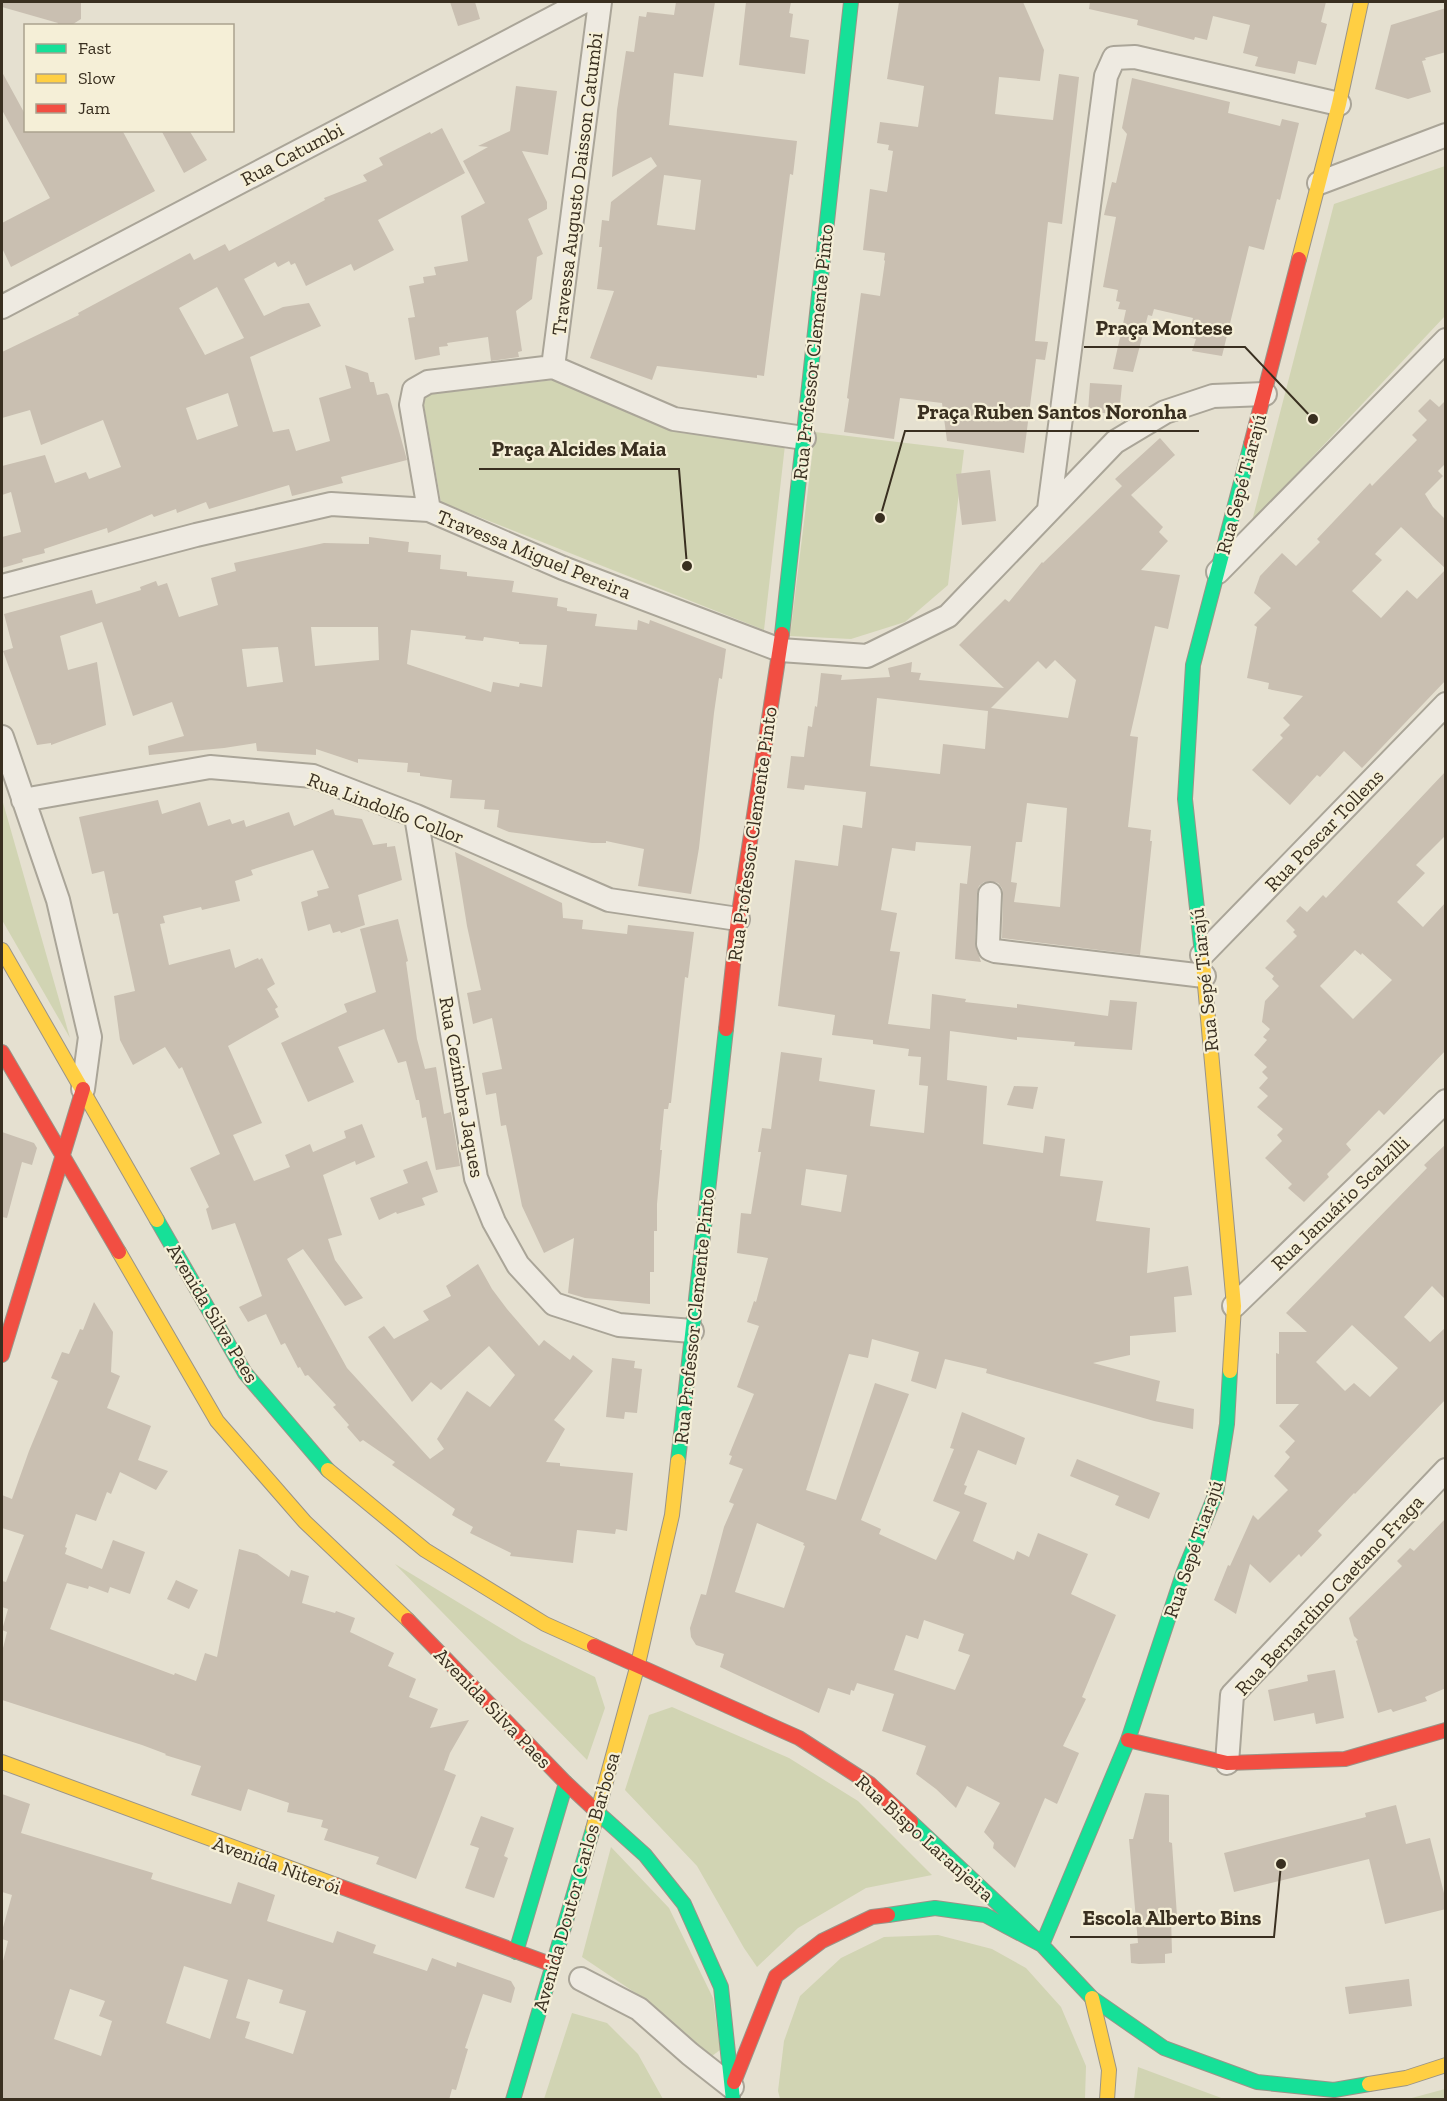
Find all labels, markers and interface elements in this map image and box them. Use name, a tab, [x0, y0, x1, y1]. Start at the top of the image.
legend	[24, 24, 234, 132]
street label: Travessa Augusto Daisson Catumbi	[547, 31, 608, 337]
text: Fast	[78, 37, 111, 59]
text: Slow	[78, 67, 115, 89]
text: Jam	[78, 97, 110, 119]
street label: Rua Catumbi	[237, 117, 348, 191]
street label: Rua Professor Clemente Pinto	[788, 223, 838, 481]
callout: Praça Montese	[1084, 308, 1245, 347]
text: Praça Montese	[1095, 315, 1233, 340]
callout: Praça Ruben Santos Noronha	[905, 392, 1199, 431]
text: Praça Ruben Santos Noronha	[917, 399, 1187, 424]
street label: Rua Sepé Tiarajú	[1211, 411, 1271, 557]
callout: Praça Alcides Maia	[479, 430, 679, 469]
text: Praça Alcides Maia	[492, 436, 667, 461]
street label: Travessa Miguel Pereira	[433, 504, 635, 604]
street label: Rua Professor Clemente Pinto	[722, 705, 782, 963]
street label: Rua Poscar Tollens	[1260, 764, 1388, 896]
street label: Rua Lindolfo Collor	[304, 767, 468, 849]
street label: Rua Sepé Tiarajú	[1185, 907, 1223, 1053]
street label: Rua Cezimbra Jaques	[434, 995, 490, 1179]
street label: Rua Januário Scalzilli	[1266, 1131, 1414, 1275]
street label: Rua Professor Clemente Pinto	[669, 1187, 719, 1445]
street label: Avenida Silva Paes	[162, 1239, 264, 1387]
street label: Rua Sepé Tiarajú	[1158, 1477, 1228, 1621]
street label: Rua Bernardino Caetano Fraga	[1230, 1490, 1428, 1700]
street label: Avenida Silva Paes	[429, 1643, 557, 1773]
street label: Avenida Doutor Carlos Barbosa	[527, 1749, 625, 2014]
street label: Rua Bispo Laranjeira	[851, 1769, 999, 1907]
street label: Avenida Niterói	[210, 1831, 345, 1899]
callout: Escola Alberto Bins	[1070, 1898, 1274, 1937]
text: Escola Alberto Bins	[1082, 1905, 1262, 1930]

